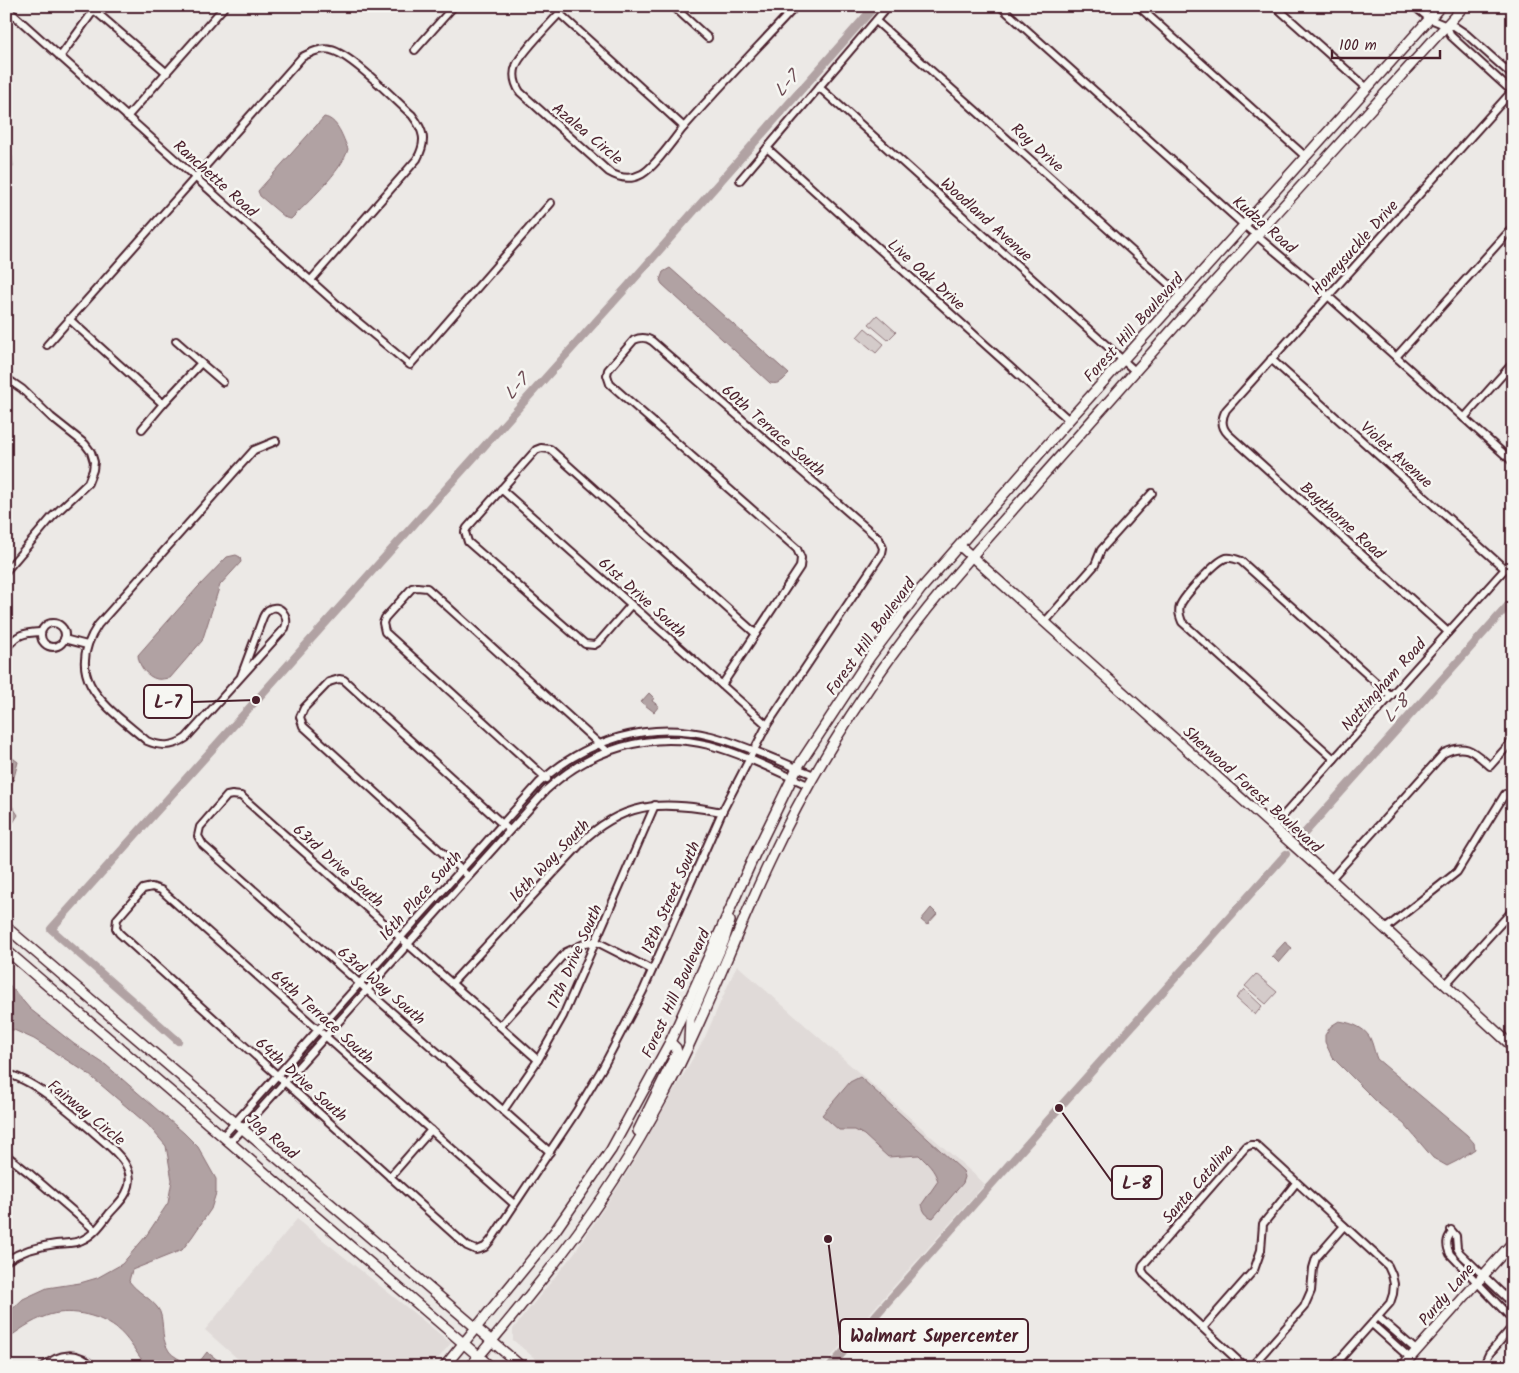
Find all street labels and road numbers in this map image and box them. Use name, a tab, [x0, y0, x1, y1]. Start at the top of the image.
street label: Azalea Circle	[546, 97, 628, 171]
street label: Roy Drive	[1005, 117, 1069, 179]
street label: Ranchette Road	[167, 134, 264, 225]
street label: Woodland Avenue	[934, 172, 1038, 268]
street label: Kudza Road	[1226, 190, 1302, 261]
street label: Honeysuckle Drive	[1305, 195, 1405, 301]
street label: Live Oak Drive	[881, 233, 971, 317]
street label: Forest Hill Boulevard	[1078, 267, 1191, 388]
street label: 60th Terrace South	[715, 379, 831, 484]
street label: Violet Avenue	[1354, 416, 1438, 495]
street label: Baythorne Road	[1294, 476, 1391, 567]
street label: 61st Drive South	[592, 552, 692, 645]
street label: Forest Hill Boulevard	[820, 572, 923, 701]
street label: Nottingham Road	[1335, 632, 1433, 737]
street label: Sherwood Forest Boulevard	[1177, 720, 1328, 860]
street label: 16th Way South	[504, 814, 596, 908]
street label: 63rd Drive South	[287, 818, 389, 914]
street label: 18th Street South	[635, 837, 707, 958]
street label: 16th Place South	[374, 845, 469, 947]
street label: 17th Drive South	[541, 901, 609, 1013]
street label: Forest Hill Boulevard	[635, 924, 718, 1062]
street label: 63rd Way South	[331, 941, 431, 1032]
street label: 64th Terrace South	[265, 964, 379, 1070]
street label: 64th Drive South	[249, 1032, 353, 1129]
street label: Fairway Circle	[42, 1074, 130, 1152]
street label: Jog Road	[241, 1108, 304, 1167]
street label: Santa Catalina	[1156, 1138, 1240, 1230]
street label: Purdy Lane	[1413, 1258, 1481, 1332]

